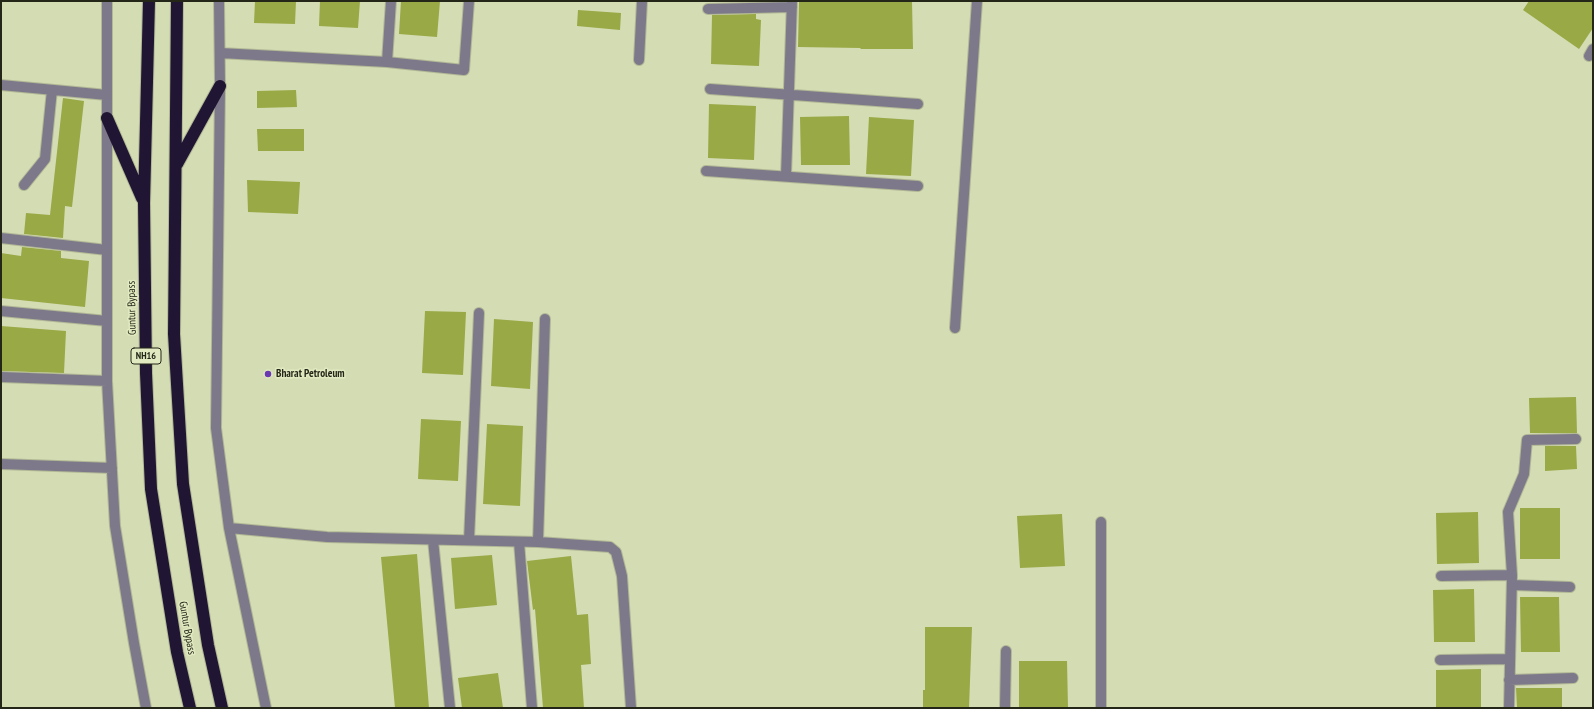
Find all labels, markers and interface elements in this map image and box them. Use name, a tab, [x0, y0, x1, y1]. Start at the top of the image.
street label: Guntur Bypass	[125, 281, 139, 335]
road number: NH16	[131, 348, 161, 364]
place label: Bharat Petroleum	[276, 367, 345, 381]
marker: Bharat Petroleum	[263, 369, 273, 379]
street label: Guntur Bypass	[176, 600, 198, 656]

